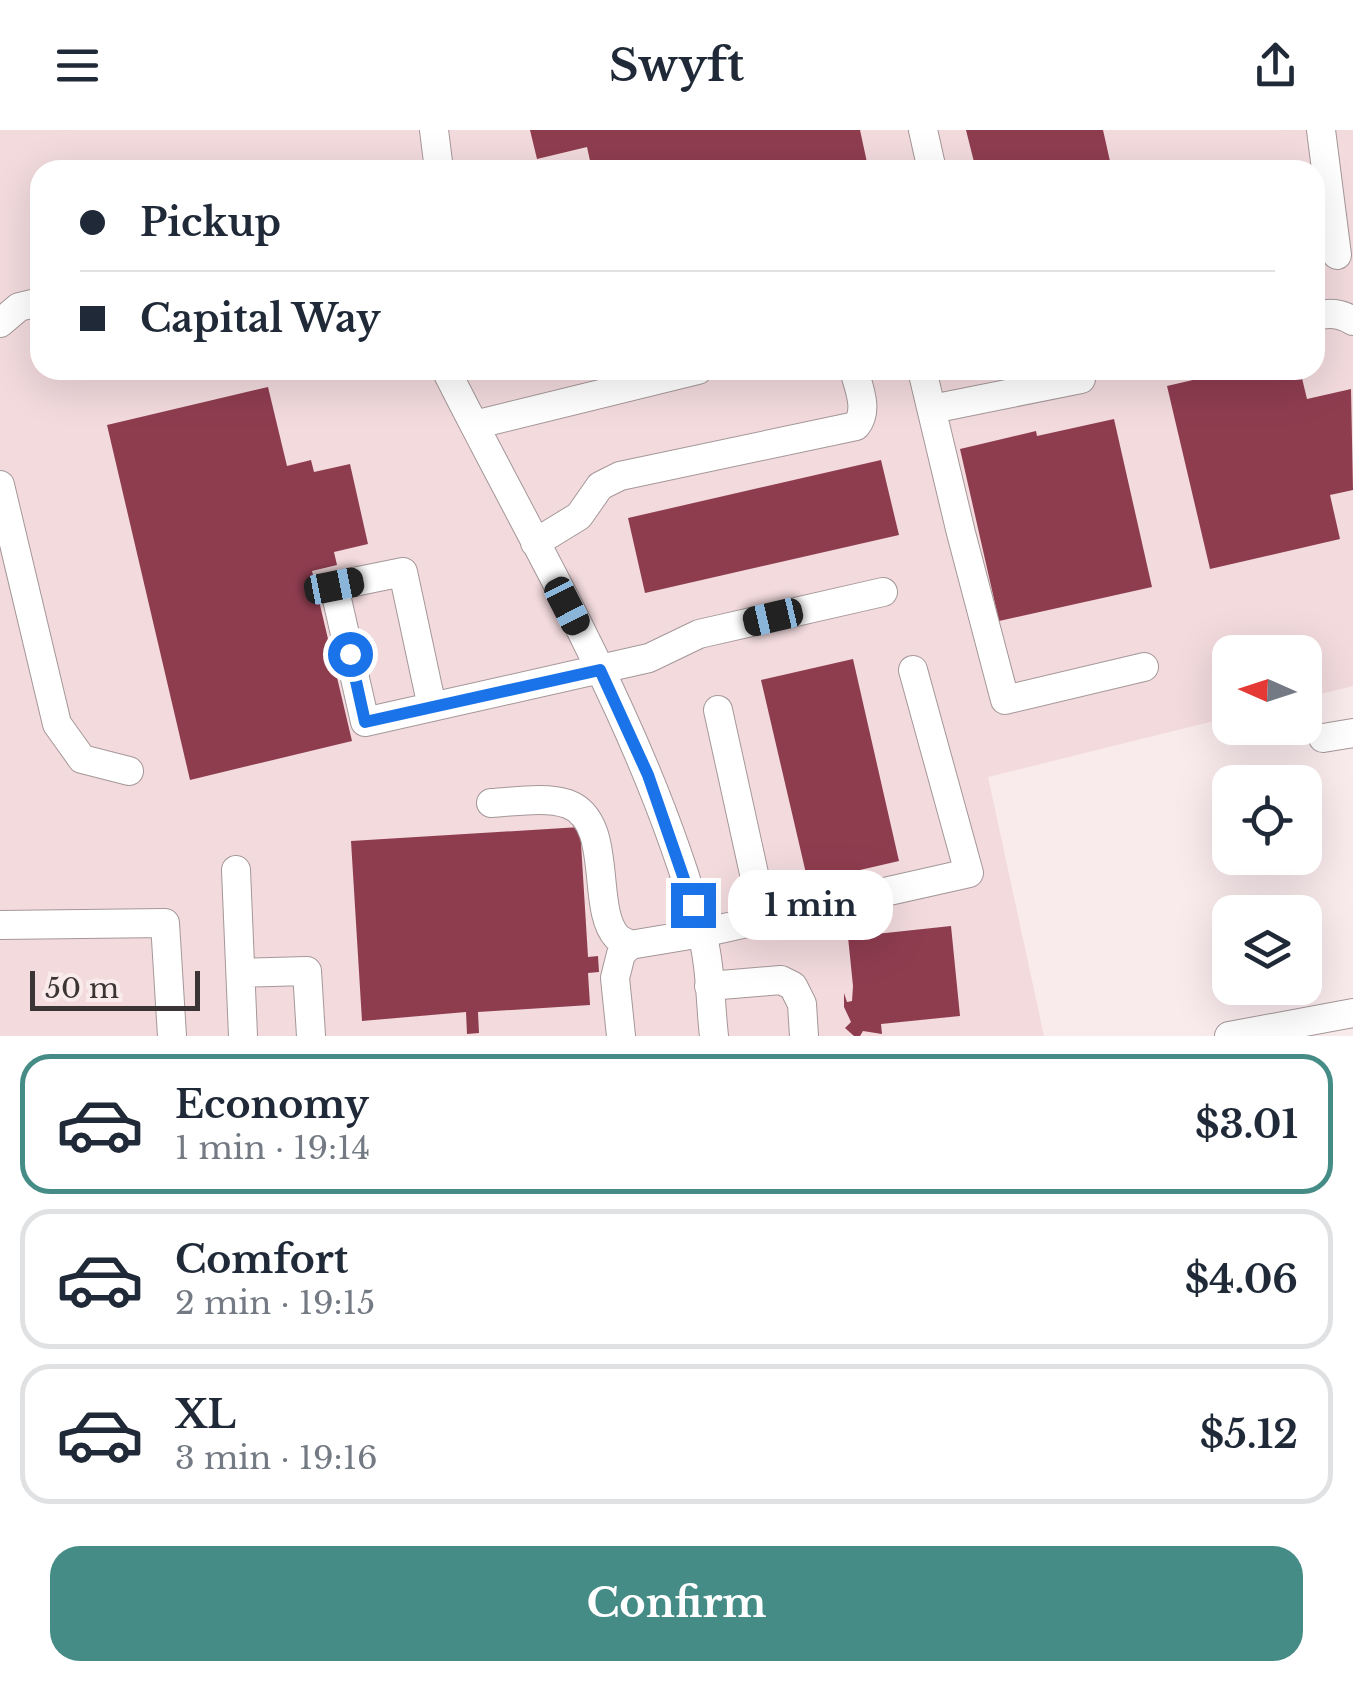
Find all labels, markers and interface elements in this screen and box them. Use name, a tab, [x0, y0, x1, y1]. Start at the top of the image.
text: Swyft	[609, 37, 744, 93]
icon: menu	[50, 38, 105, 93]
icon: share	[1248, 38, 1303, 93]
text: Pickup	[140, 199, 281, 246]
text: Capital Way	[140, 295, 380, 342]
car	[302, 566, 366, 606]
car	[540, 572, 594, 640]
car	[740, 596, 806, 638]
route start	[328, 632, 373, 677]
north arrow	[1212, 635, 1322, 745]
map controls	[1212, 635, 1322, 1005]
button: locate	[1212, 765, 1322, 875]
callout: 1 min	[728, 870, 893, 940]
route end	[671, 883, 716, 928]
text: 1 min	[764, 885, 857, 925]
button: layers	[1212, 895, 1322, 1005]
scale bar	[30, 966, 200, 1010]
text: 50 m	[45, 971, 119, 1006]
icon: car	[55, 1079, 145, 1169]
text: Economy	[175, 1081, 369, 1128]
text: $3.01	[1195, 1101, 1298, 1148]
text: 1 min · 19:14	[175, 1128, 370, 1168]
icon: car	[55, 1234, 145, 1324]
text: Comfort	[175, 1236, 348, 1283]
text: $4.06	[1185, 1256, 1298, 1303]
text: 2 min · 19:15	[175, 1283, 375, 1323]
icon: car	[55, 1389, 145, 1479]
text: XL	[175, 1391, 236, 1438]
text: $5.12	[1200, 1411, 1298, 1458]
text: 3 min · 19:16	[175, 1438, 378, 1478]
button: Confirm	[50, 1546, 1303, 1661]

